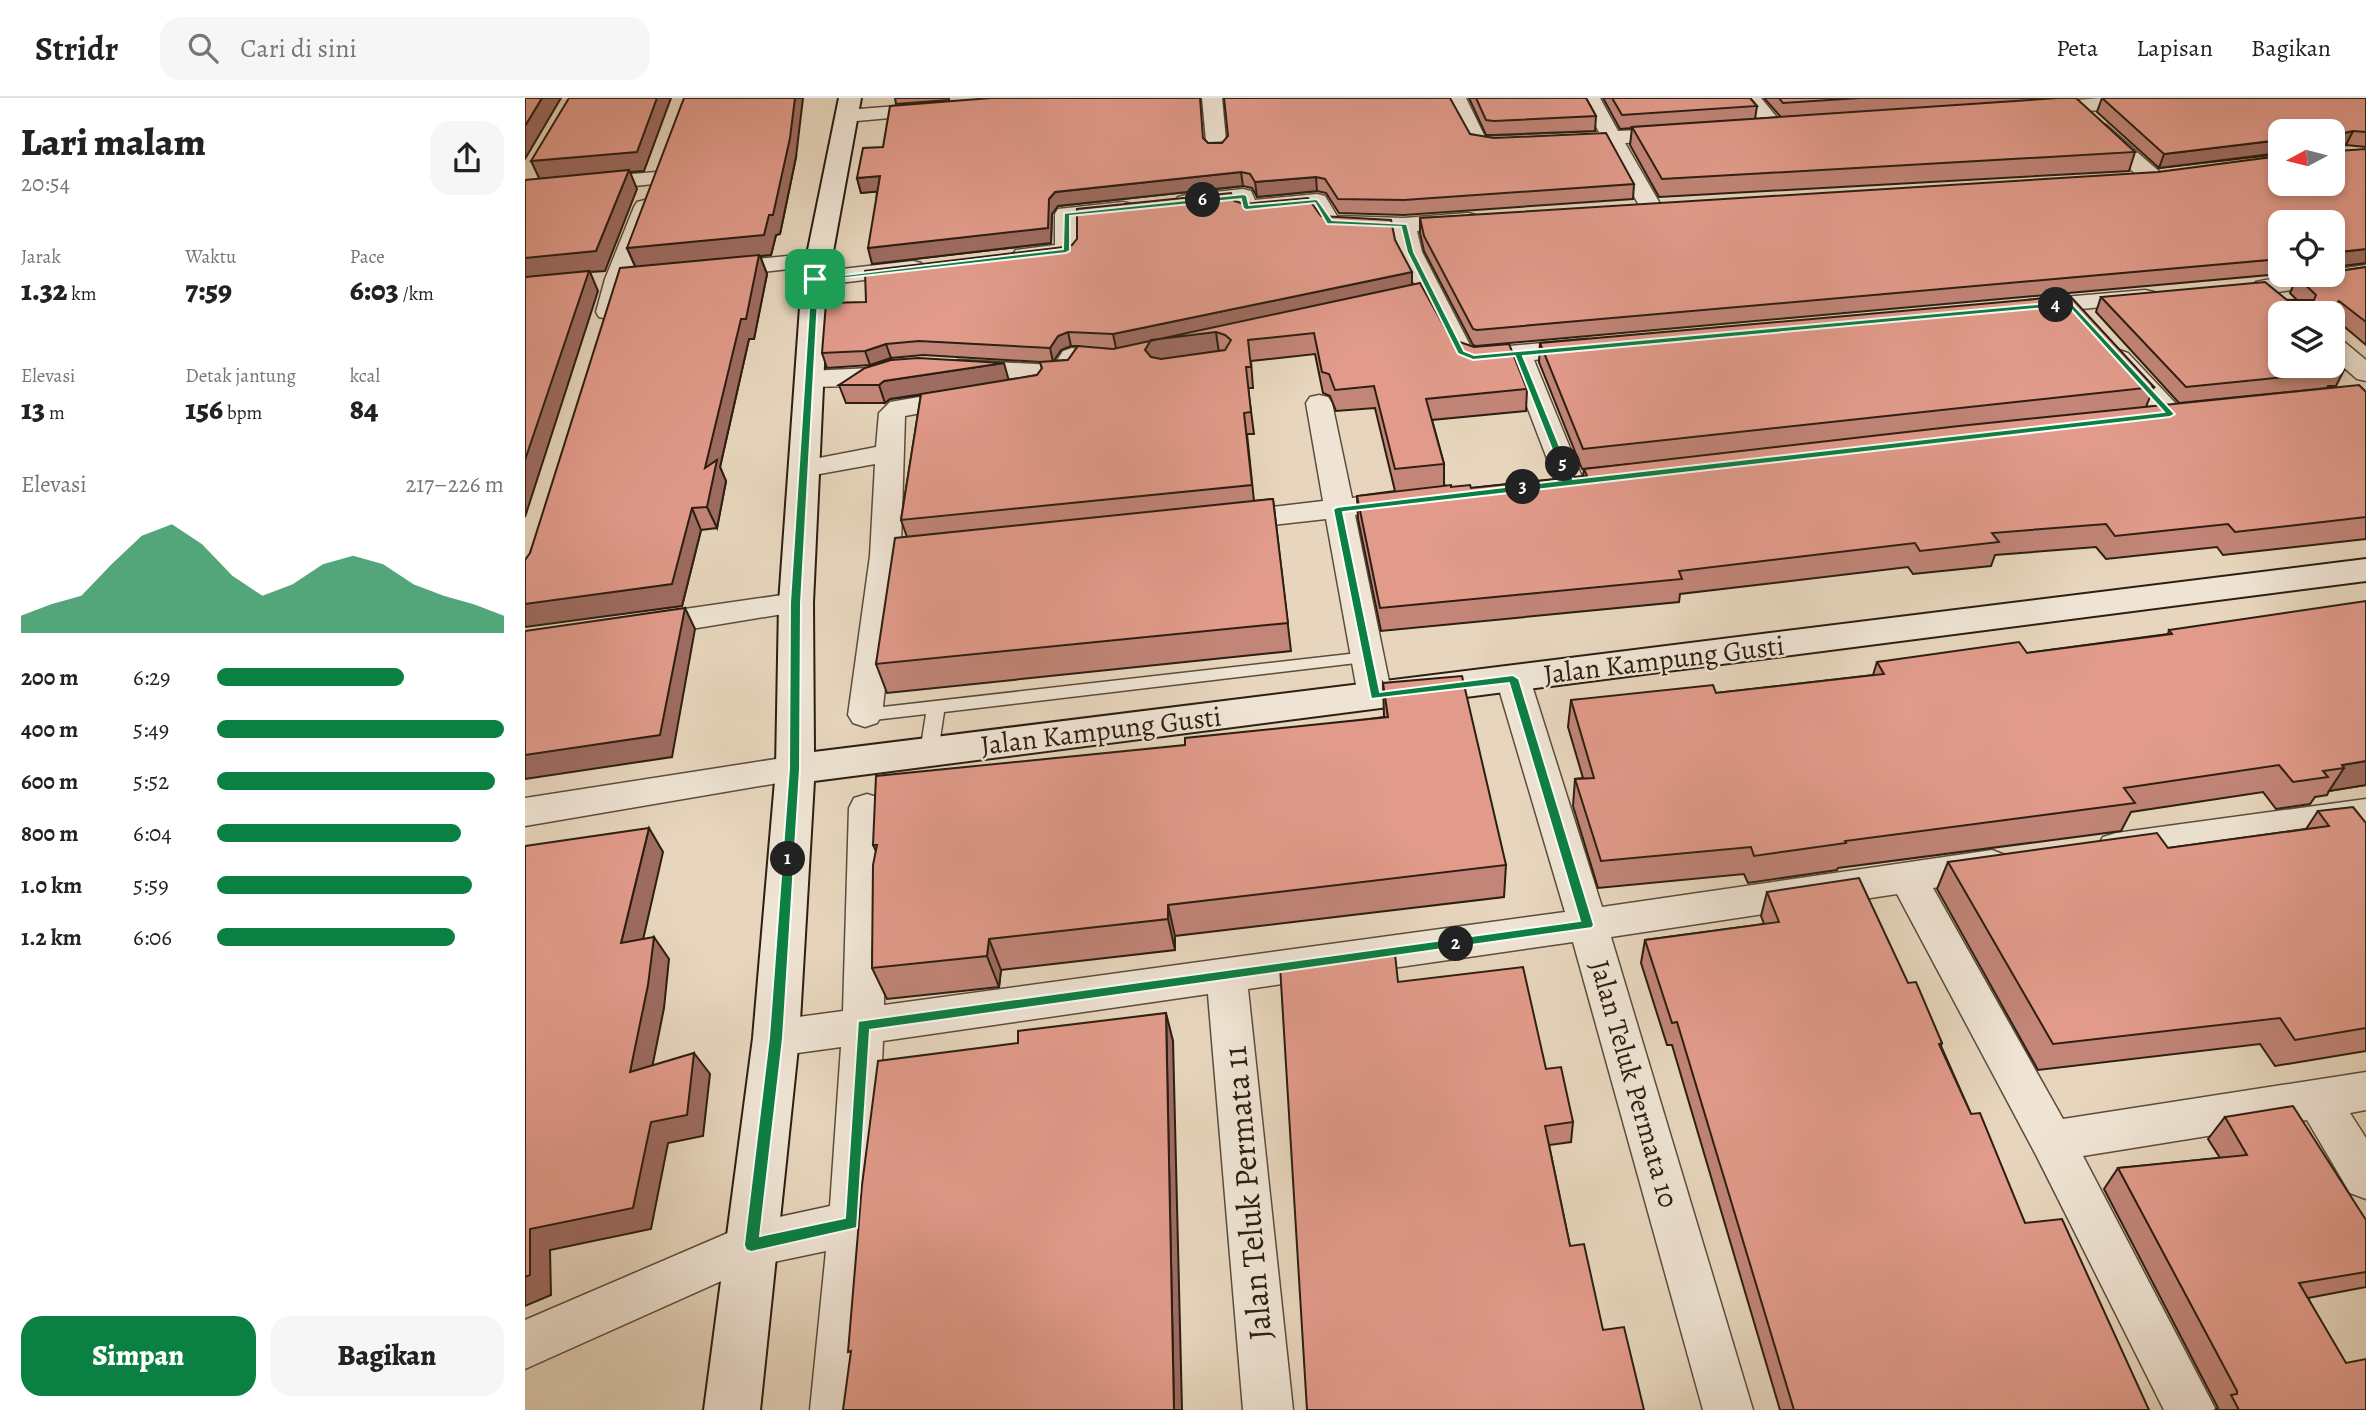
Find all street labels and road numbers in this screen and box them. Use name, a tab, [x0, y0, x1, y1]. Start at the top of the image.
street label: Jalan Kampung Gusti	[1541, 626, 1787, 694]
street label: Jalan Kampung Gusti	[978, 697, 1224, 765]
street label: Jalan Teluk Permata 10	[1580, 956, 1688, 1212]
street label: Jalan Teluk Permata 11	[1212, 1044, 1282, 1342]

